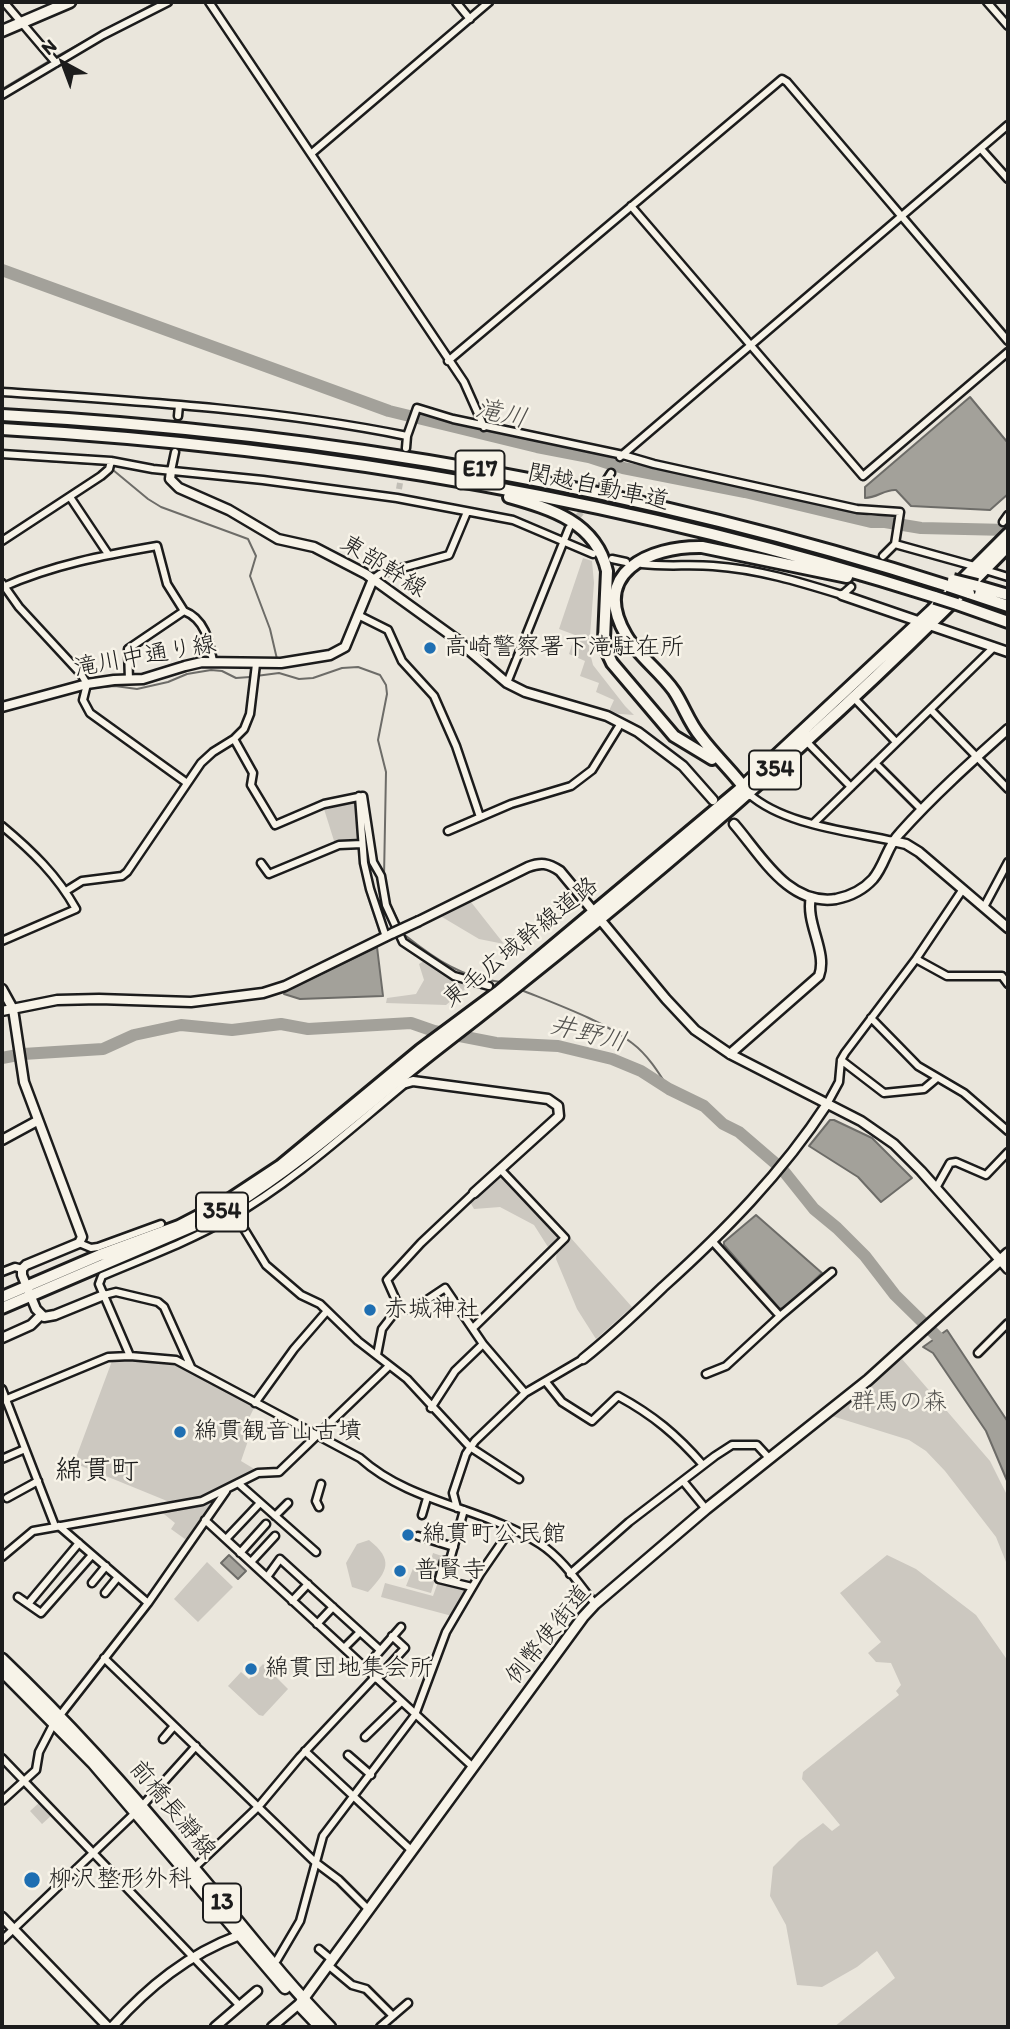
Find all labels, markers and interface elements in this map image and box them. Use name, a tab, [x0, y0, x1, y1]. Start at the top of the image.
north arrow	[28, 28, 98, 98]
text: N	[37, 34, 61, 60]
water label: 滝川	[472, 394, 530, 436]
road number: E17	[456, 450, 504, 490]
street label: 関越自動車道	[525, 459, 671, 517]
street label: 東部幹線	[335, 529, 431, 605]
street label: 滝川中通り線	[72, 630, 218, 684]
place label: 高崎警察署下滝駐在所	[444, 634, 684, 662]
marker: 高崎警察署下滝駐在所	[422, 640, 438, 656]
road number: 354	[749, 750, 801, 790]
street label: 東毛広域幹線道路	[437, 871, 605, 1015]
water label: 井野川	[546, 1010, 630, 1060]
road number: 354	[196, 1192, 248, 1232]
place label: 赤城神社	[384, 1296, 480, 1324]
marker: 赤城神社	[362, 1302, 378, 1318]
park label: 群馬の森	[851, 1389, 947, 1417]
place label: 綿貫観音山古墳	[194, 1418, 362, 1446]
marker: 綿貫観音山古墳	[172, 1424, 188, 1440]
district label: 綿貫町	[55, 1455, 139, 1489]
place label: 綿貫町公民館	[422, 1521, 566, 1549]
marker: 綿貫町公民館	[400, 1527, 416, 1543]
place label: 普賢寺	[414, 1557, 486, 1585]
marker: 普賢寺	[392, 1563, 408, 1579]
street label: 例幣使街道	[500, 1579, 598, 1691]
place label: 綿貫団地集会所	[265, 1655, 433, 1683]
marker: 綿貫団地集会所	[243, 1661, 259, 1677]
street label: 前橋長瀞線	[122, 1755, 222, 1865]
place label: 柳沢整形外科	[48, 1866, 192, 1894]
marker: 柳沢整形外科	[22, 1870, 42, 1890]
road number: 13	[203, 1884, 241, 1922]

